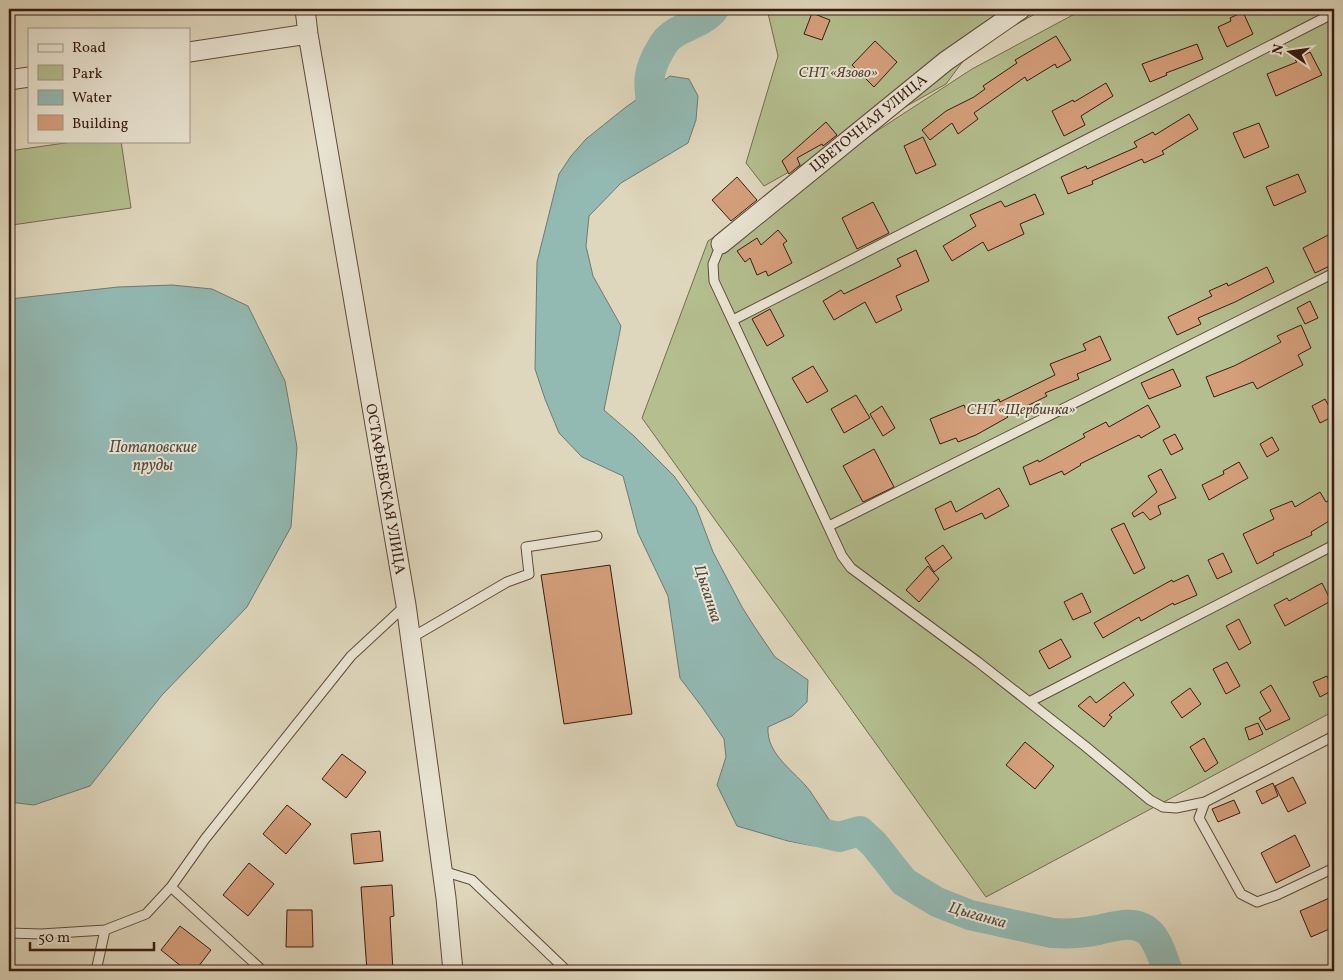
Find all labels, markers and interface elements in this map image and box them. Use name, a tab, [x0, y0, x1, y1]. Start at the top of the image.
legend	[28, 28, 190, 142]
north arrow	[1266, 28, 1316, 78]
text: Road	[72, 38, 106, 59]
text: N	[1268, 42, 1289, 57]
park label: СНТ «Язово»	[798, 63, 878, 84]
text: Park	[72, 64, 103, 85]
street label: ЦВЕТОЧНАЯ УЛИЦА	[806, 70, 933, 178]
text: Water	[72, 88, 112, 109]
text: Building	[72, 114, 129, 135]
park label: СНТ «Щербинка»	[967, 400, 1076, 421]
street label: ОСТАФЬЕВСКАЯ УЛИЦА	[359, 402, 410, 577]
water label: Потаповские пруды	[109, 437, 197, 477]
water label: Цыганка	[687, 562, 727, 626]
water label: Цыганка	[946, 897, 1009, 935]
scale bar	[30, 920, 154, 952]
text: 50 m	[38, 928, 70, 949]

